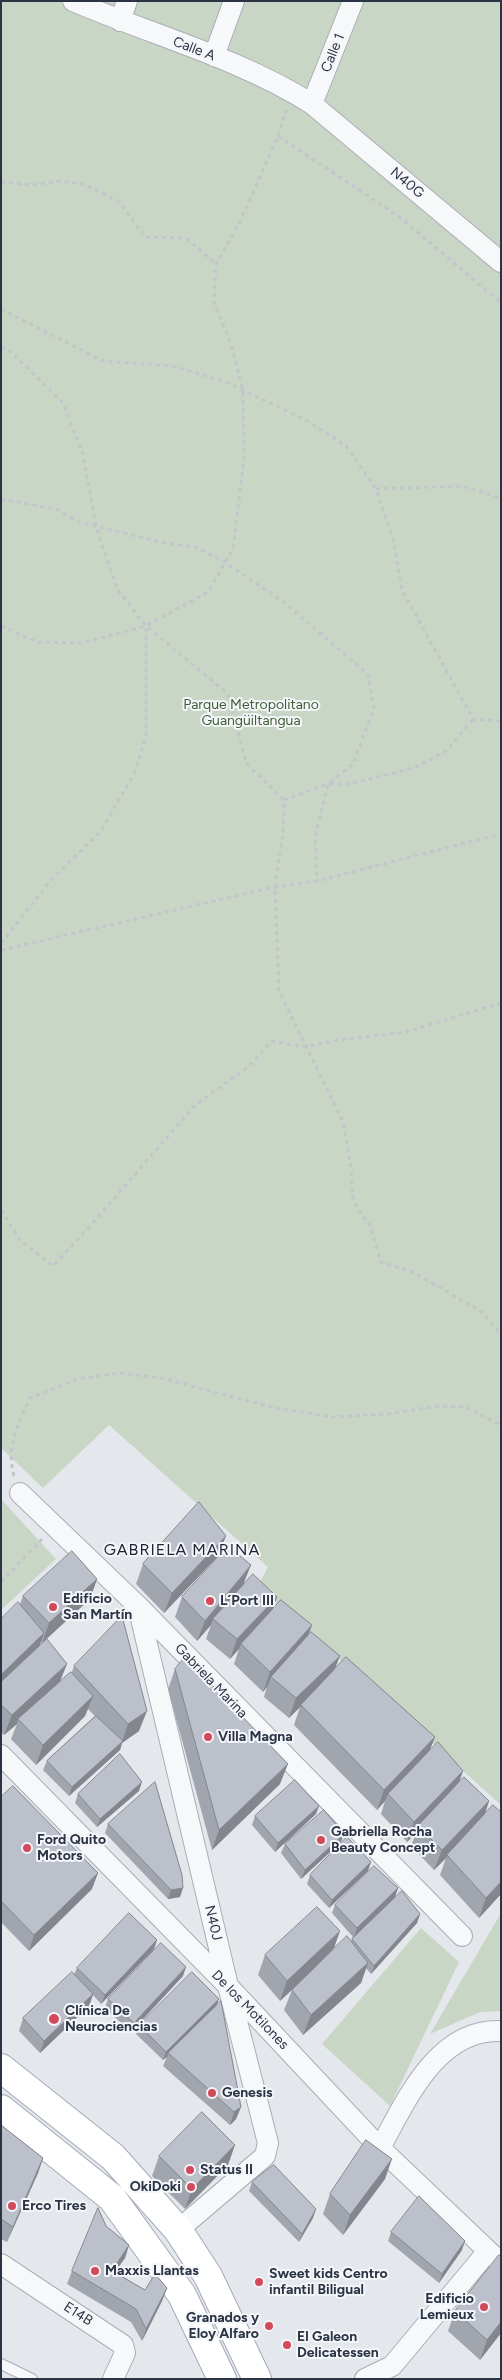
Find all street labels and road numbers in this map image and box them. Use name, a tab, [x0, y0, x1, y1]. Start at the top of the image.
street label: Calle 1	[318, 31, 348, 75]
street label: Calle A	[170, 33, 218, 65]
street label: N40G	[387, 164, 427, 202]
street label: Gabriela Marina	[171, 1640, 251, 1722]
street label: N40J	[201, 1904, 225, 1942]
street label: De los Motilones	[208, 1967, 292, 2053]
street label: E14B	[60, 2298, 96, 2330]

